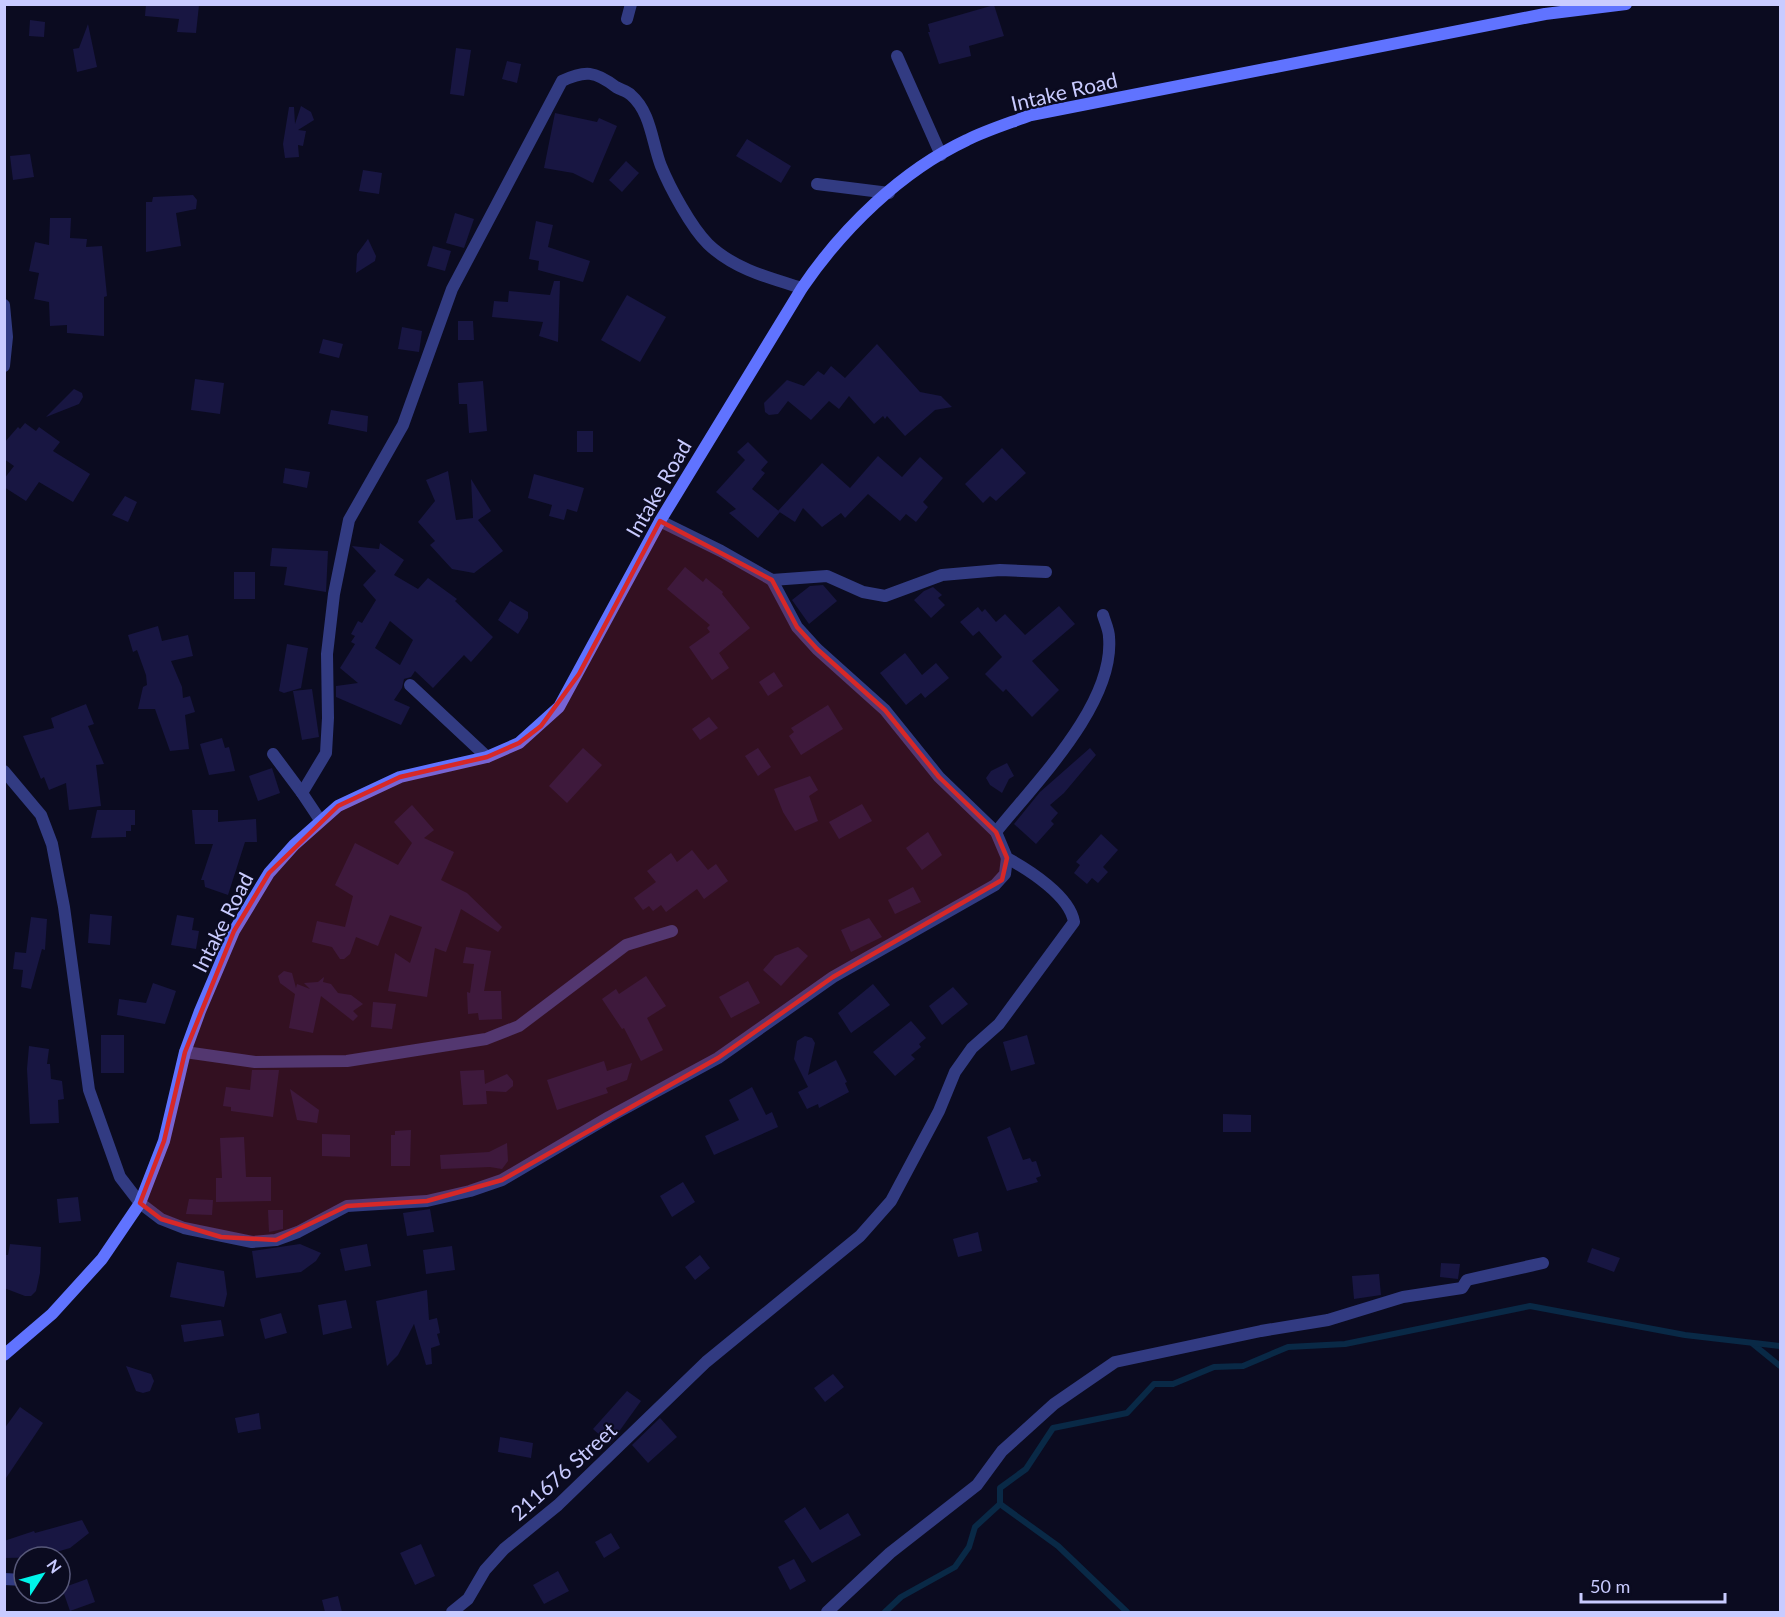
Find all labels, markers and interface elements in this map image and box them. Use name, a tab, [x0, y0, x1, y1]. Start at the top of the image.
street label: Intake Road	[1008, 67, 1120, 115]
street label: Intake Road	[620, 435, 696, 541]
street label: Intake Road	[186, 868, 258, 976]
street label: 211676 Street	[505, 1417, 621, 1525]
north arrow	[12, 1545, 72, 1605]
text: N	[43, 1555, 66, 1576]
scale bar	[1581, 1566, 1725, 1604]
text: 50 m	[1590, 1575, 1630, 1597]

